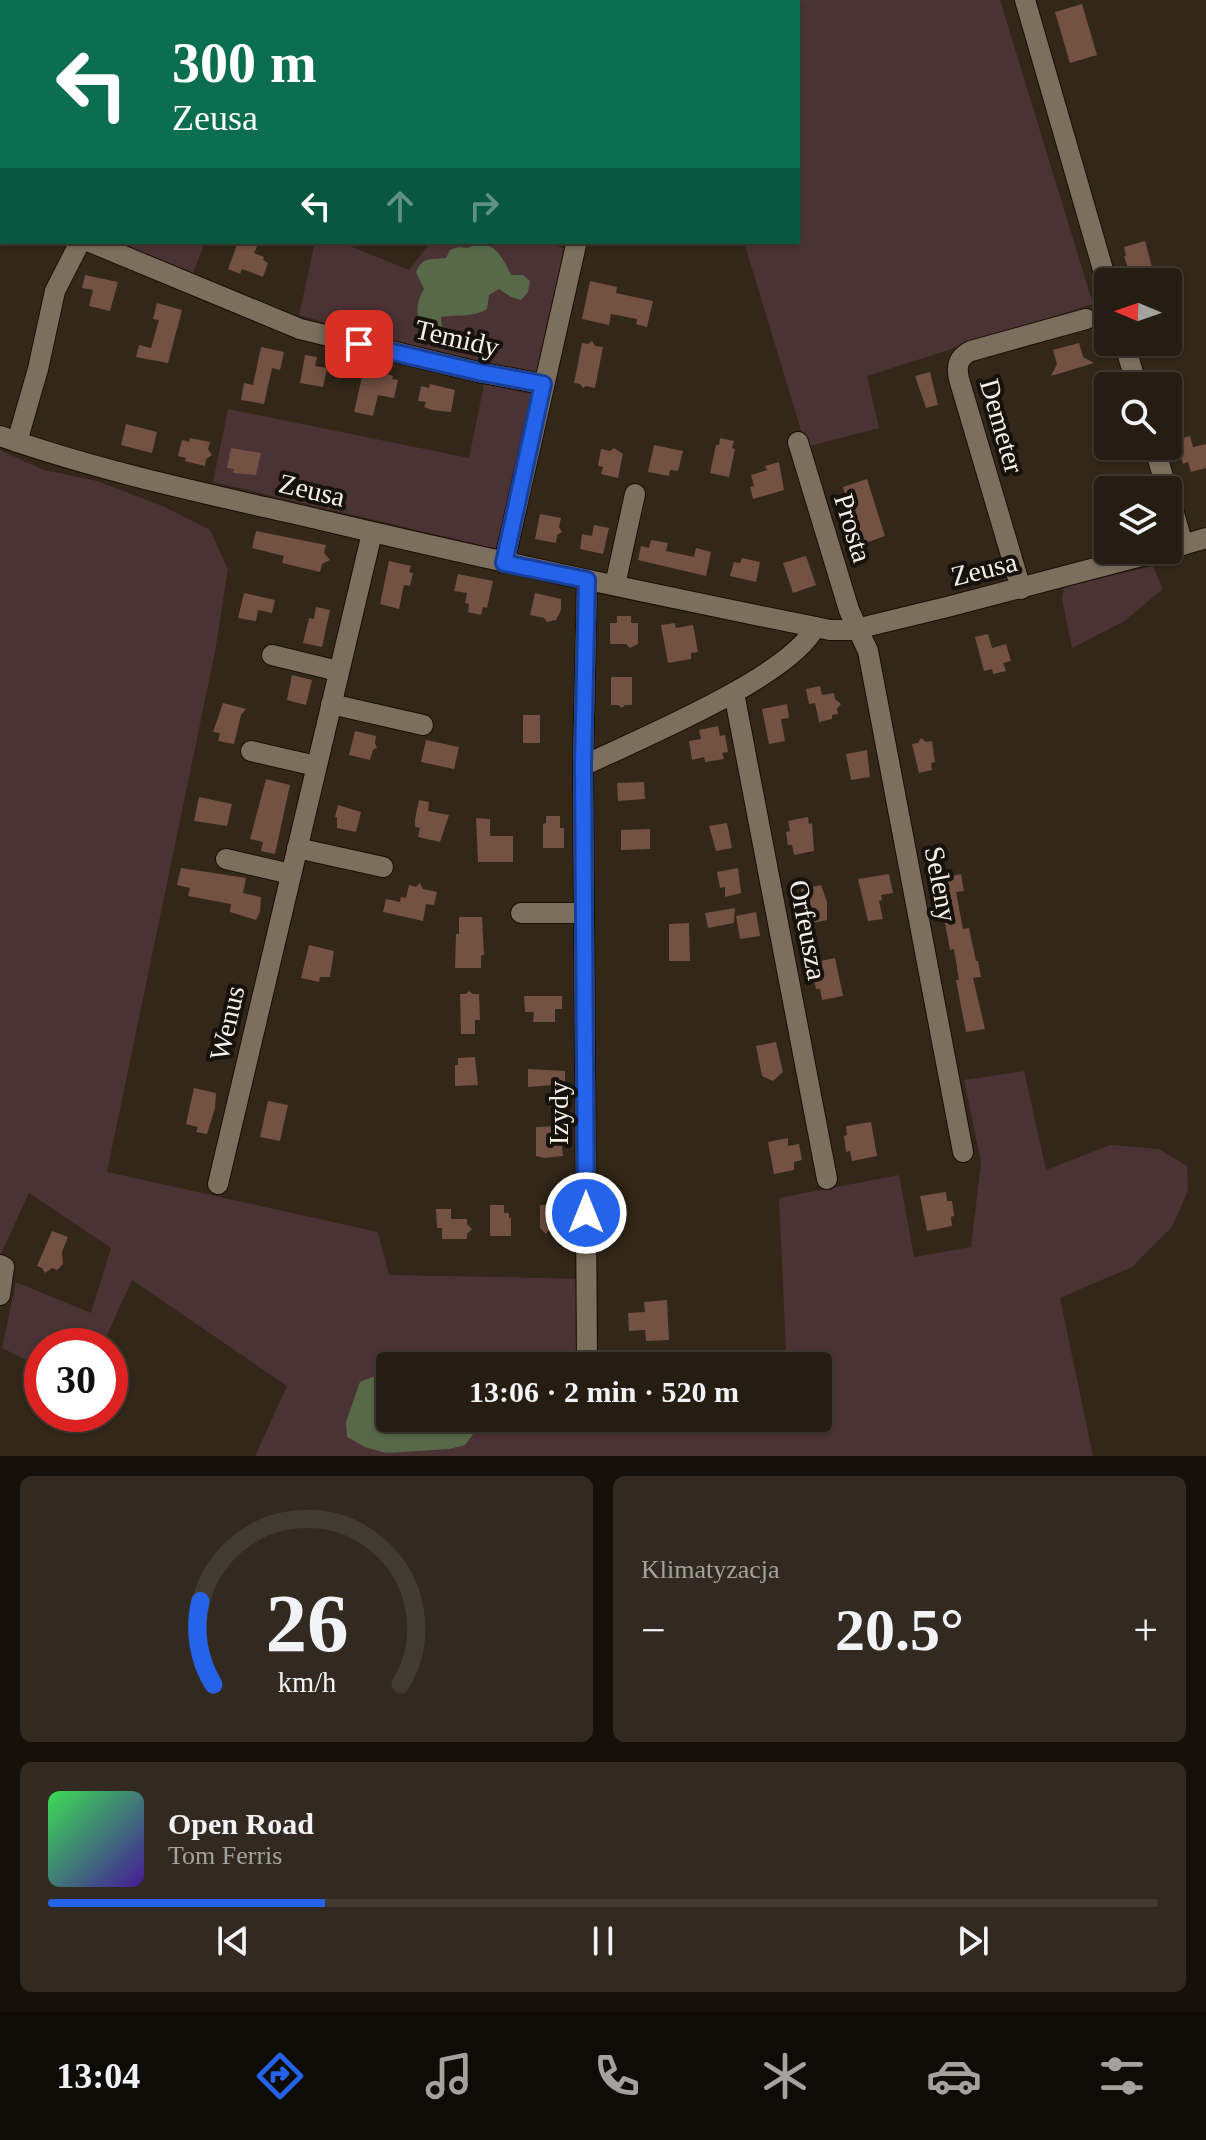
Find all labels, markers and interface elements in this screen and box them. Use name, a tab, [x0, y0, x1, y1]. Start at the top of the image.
icon: left	[40, 32, 144, 136]
text: 300 m	[172, 32, 317, 94]
text: Zeusa	[172, 98, 258, 138]
icon: left	[294, 184, 338, 228]
icon: ahead	[378, 184, 422, 228]
icon: right	[462, 184, 506, 228]
north arrow	[1094, 268, 1182, 356]
map controls	[1094, 268, 1182, 564]
pin	[325, 310, 393, 378]
street label: Temidy	[412, 313, 502, 363]
icon: arrive	[337, 322, 381, 366]
button: search	[1094, 372, 1182, 460]
street label: Demeter	[974, 375, 1030, 477]
street label: Zeusa	[276, 467, 349, 513]
button: layers	[1094, 476, 1182, 564]
street label: Prosta	[828, 490, 878, 567]
street label: Zeusa	[948, 546, 1021, 592]
street label: Seleny	[919, 844, 963, 924]
street label: Orfeusza	[783, 877, 833, 983]
street label: Wenus	[203, 983, 251, 1063]
street label: Izydy	[543, 1081, 574, 1145]
position arrow	[544, 1171, 628, 1255]
speed limit sign: 30	[24, 1328, 128, 1432]
text: 13:06 · 2 min · 520 m	[469, 1375, 739, 1408]
text: Klimatyzacja	[641, 1555, 780, 1584]
text: 26	[265, 1577, 348, 1669]
text: 20.5°	[835, 1597, 964, 1663]
text: −	[641, 1606, 666, 1655]
text: +	[1133, 1606, 1158, 1655]
text: km/h	[277, 1667, 336, 1698]
text: Open Road	[168, 1807, 314, 1840]
text: Tom Ferris	[168, 1841, 282, 1870]
icon: previous	[211, 1919, 255, 1963]
icon: pause	[581, 1919, 625, 1963]
icon: next	[951, 1919, 995, 1963]
icon: directions	[252, 2048, 308, 2104]
icon: music	[421, 2048, 477, 2104]
icon: phone	[589, 2048, 645, 2104]
icon: climate	[757, 2048, 813, 2104]
icon: car	[926, 2048, 982, 2104]
icon: filters	[1094, 2048, 1150, 2104]
text: 13:04	[56, 2056, 140, 2096]

